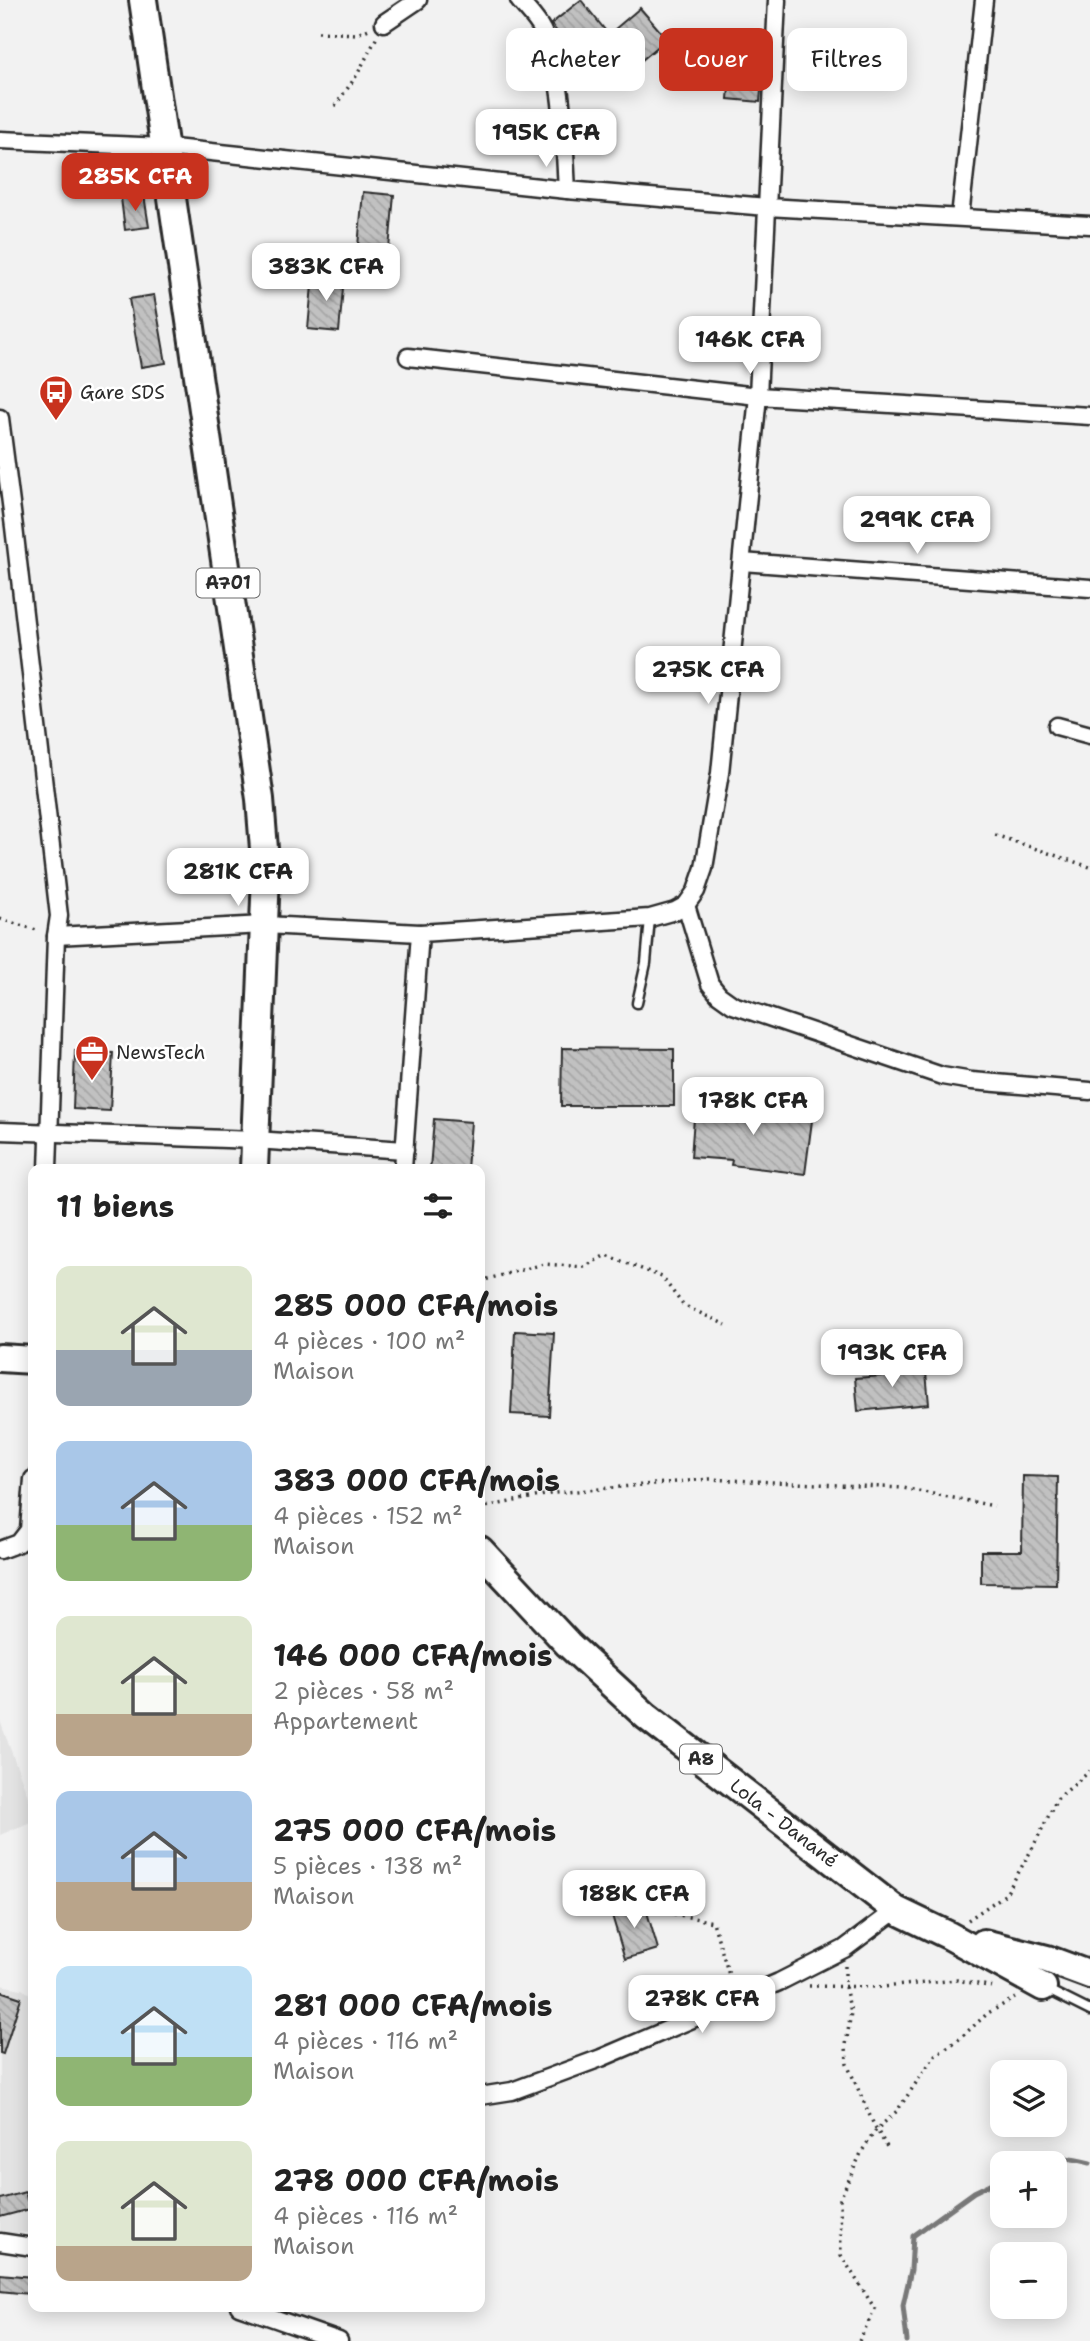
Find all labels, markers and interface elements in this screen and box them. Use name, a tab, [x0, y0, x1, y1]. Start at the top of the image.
chip: Acheter	[506, 28, 645, 91]
chip: Louer	[659, 28, 773, 91]
chip: Filtres	[787, 28, 907, 91]
pin: 195K CFA	[474, 110, 618, 169]
text: 195K CFA	[492, 117, 600, 147]
pin: 285K CFA	[63, 154, 207, 213]
text: 285K CFA	[78, 161, 192, 191]
pin: 383K CFA	[254, 244, 398, 303]
text: 383K CFA	[268, 251, 384, 281]
pin: 146K CFA	[678, 316, 822, 376]
text: 146K CFA	[695, 324, 805, 354]
bus stop icon: Gare SDS	[37, 373, 75, 422]
place label: Gare SDS	[80, 380, 165, 405]
pin: 299K CFA	[845, 496, 989, 556]
text: 299K CFA	[859, 504, 975, 534]
road number: A701	[196, 568, 260, 598]
pin: 275K CFA	[636, 646, 780, 706]
text: 275K CFA	[651, 654, 765, 684]
pin: 281K CFA	[166, 848, 310, 908]
text: 281K CFA	[183, 856, 293, 886]
office icon: NewsTech	[73, 1033, 111, 1082]
place label: NewsTech	[116, 1040, 205, 1065]
pin: 178K CFA	[681, 1078, 825, 1137]
text: 178K CFA	[698, 1085, 808, 1115]
text: 11 biens	[56, 1186, 174, 1227]
icon: filters	[419, 1187, 457, 1225]
text: 285 000 CFA/mois	[273, 1285, 558, 1326]
icon: home	[112, 1294, 196, 1378]
text: 4 pièces · 100 m²	[273, 1326, 465, 1356]
pin: 193K CFA	[820, 1330, 964, 1389]
text: 193K CFA	[837, 1337, 947, 1367]
text: Maison	[273, 1356, 354, 1386]
text: 383 000 CFA/mois	[273, 1460, 560, 1501]
icon: home	[112, 1469, 196, 1553]
text: 4 pièces · 152 m²	[273, 1501, 463, 1531]
text: Maison	[273, 1531, 354, 1561]
text: 146 000 CFA/mois	[273, 1635, 553, 1676]
icon: home	[112, 1644, 196, 1728]
text: 2 pièces · 58 m²	[273, 1676, 454, 1706]
text: Appartement	[273, 1706, 418, 1736]
road number: A8	[680, 1744, 722, 1774]
street label: Lola - Danané	[725, 1773, 843, 1873]
text: 275 000 CFA/mois	[273, 1810, 556, 1851]
icon: home	[112, 1819, 196, 1903]
text: 5 pièces · 138 m²	[273, 1851, 462, 1881]
pin: 188K CFA	[562, 1870, 706, 1930]
text: 188K CFA	[578, 1878, 690, 1908]
text: Maison	[273, 1881, 354, 1911]
pin: 278K CFA	[630, 1976, 774, 2035]
text: 278K CFA	[644, 1983, 760, 2013]
text: 281 000 CFA/mois	[273, 1985, 553, 2026]
icon: home	[112, 1994, 196, 2078]
text: 4 pièces · 116 m²	[273, 2026, 458, 2056]
text: Maison	[273, 2056, 354, 2086]
map controls	[990, 2060, 1067, 2319]
button: layers	[990, 2060, 1067, 2137]
button: +	[990, 2151, 1067, 2228]
text: 278 000 CFA/mois	[273, 2160, 559, 2201]
icon: home	[112, 2169, 196, 2253]
text: 4 pièces · 116 m²	[273, 2201, 458, 2231]
text: Maison	[273, 2231, 354, 2261]
button: −	[990, 2242, 1067, 2319]

